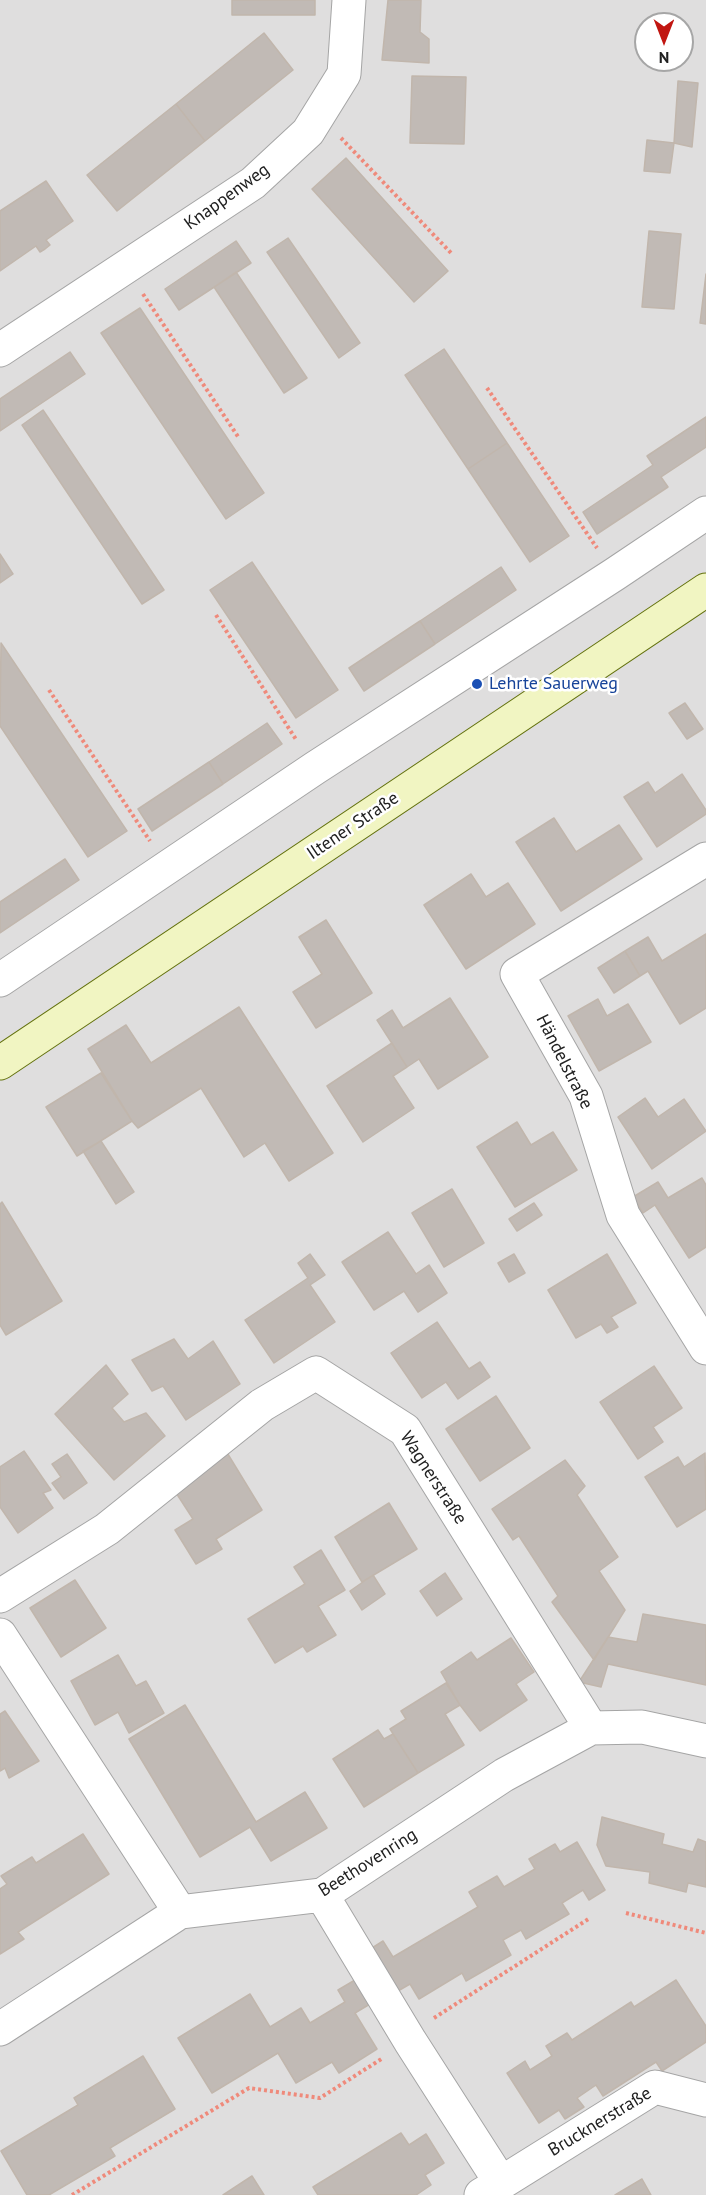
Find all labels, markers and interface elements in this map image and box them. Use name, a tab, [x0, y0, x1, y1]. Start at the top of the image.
north arrow	[634, 12, 694, 72]
text: N	[659, 48, 669, 68]
street label: Knappenweg	[180, 159, 274, 235]
place label: Lehrte Sauerweg	[489, 673, 618, 695]
marker: Lehrte Sauerweg	[470, 677, 484, 691]
street label: Iltener Straße	[303, 787, 403, 865]
street label: Händelstraße	[531, 1011, 597, 1113]
street label: Wagnerstraße	[395, 1428, 471, 1528]
street label: Beethovenring	[315, 1824, 421, 1902]
street label: Brucknerstraße	[544, 2083, 656, 2161]

